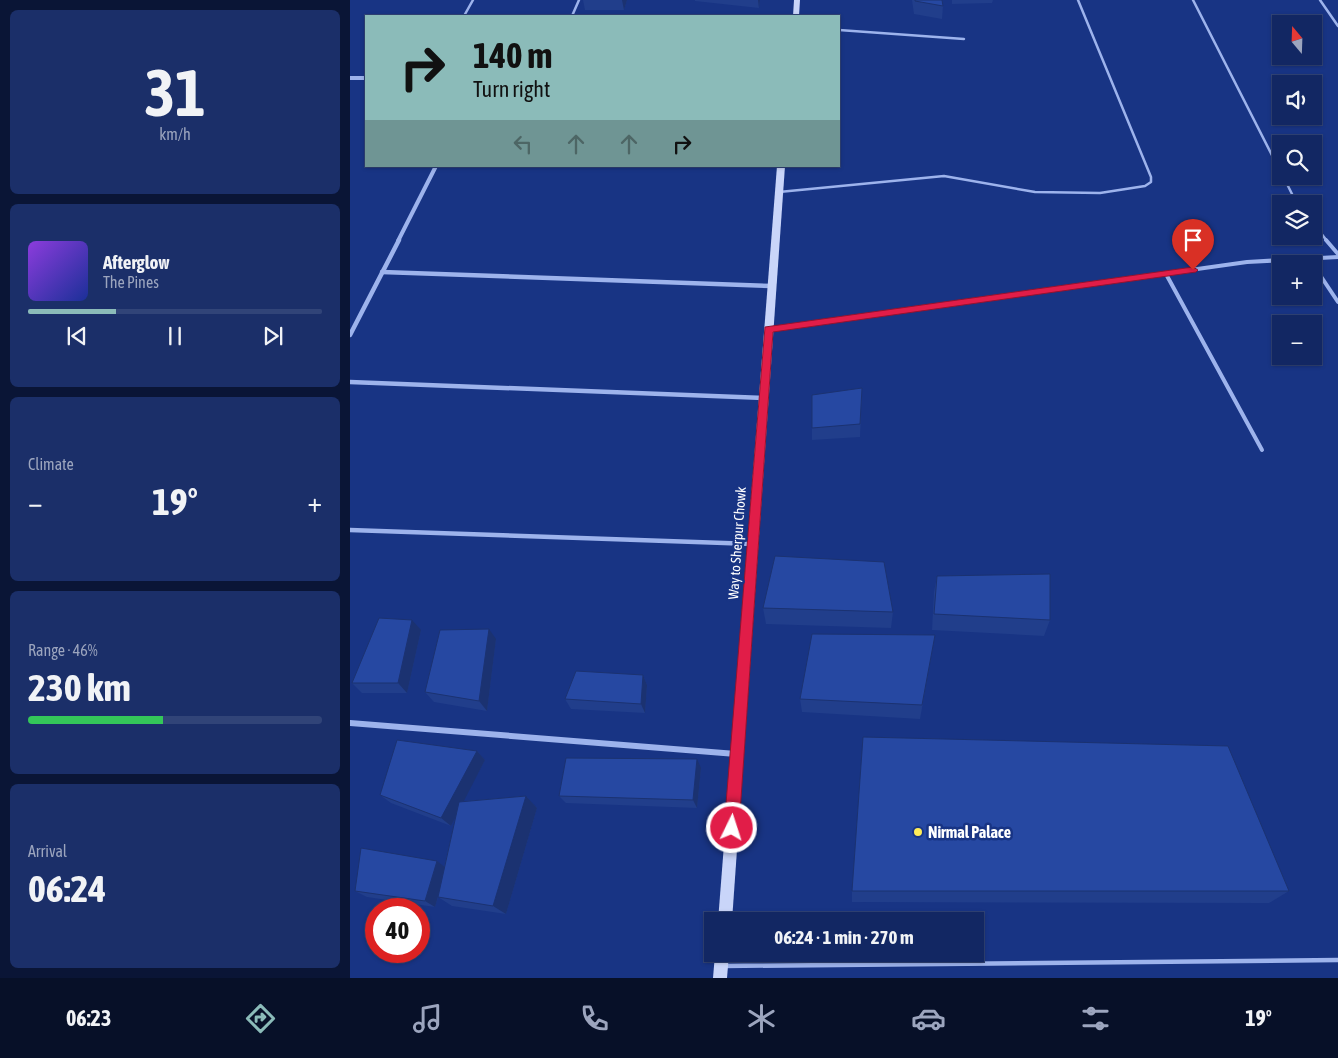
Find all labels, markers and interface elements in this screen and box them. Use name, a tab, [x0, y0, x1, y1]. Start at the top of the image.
north arrow	[1272, 15, 1322, 65]
map controls	[1272, 15, 1322, 365]
icon: right	[390, 35, 455, 100]
text: 140 m	[473, 35, 552, 75]
text: 31	[144, 55, 206, 130]
button: sound	[1272, 75, 1322, 125]
text: Turn right	[473, 76, 550, 102]
text: km/h	[159, 125, 191, 143]
icon: left	[509, 130, 537, 158]
icon: ahead	[562, 130, 590, 158]
icon: ahead	[615, 130, 643, 158]
icon: right	[668, 130, 696, 158]
button: search	[1272, 135, 1322, 185]
button: layers	[1272, 195, 1322, 245]
pin	[1172, 219, 1214, 270]
icon: arrive	[1179, 226, 1207, 254]
text: Afterglow	[103, 251, 170, 273]
button: +	[1272, 255, 1322, 305]
text: The Pines	[103, 273, 159, 291]
button: −	[1272, 315, 1322, 365]
icon: previous	[63, 322, 91, 350]
icon: pause	[161, 322, 189, 350]
icon: next	[259, 322, 287, 350]
text: Climate	[28, 455, 74, 473]
text: 19°	[152, 480, 198, 523]
text: −	[28, 486, 43, 518]
text: +	[307, 486, 322, 518]
street label: Way to Sherpur Chowk	[725, 486, 749, 600]
text: Range · 46%	[28, 641, 98, 659]
text: 230 km	[28, 666, 131, 709]
position arrow	[705, 801, 757, 853]
place label: Nirmal Palace	[928, 823, 1011, 841]
marker: Nirmal Palace	[912, 826, 924, 838]
text: Arrival	[28, 842, 67, 860]
text: 06:24	[28, 867, 106, 910]
speed limit sign: 40	[365, 898, 430, 963]
text: 06:24 · 1 min · 270 m	[774, 926, 914, 948]
icon: directions	[243, 1001, 278, 1036]
icon: music	[410, 1001, 445, 1036]
icon: phone	[577, 1001, 612, 1036]
icon: climate	[744, 1001, 779, 1036]
icon: car	[911, 1001, 946, 1036]
icon: filters	[1078, 1001, 1113, 1036]
text: 06:23	[66, 1005, 111, 1031]
text: 19°	[1245, 1005, 1272, 1031]

